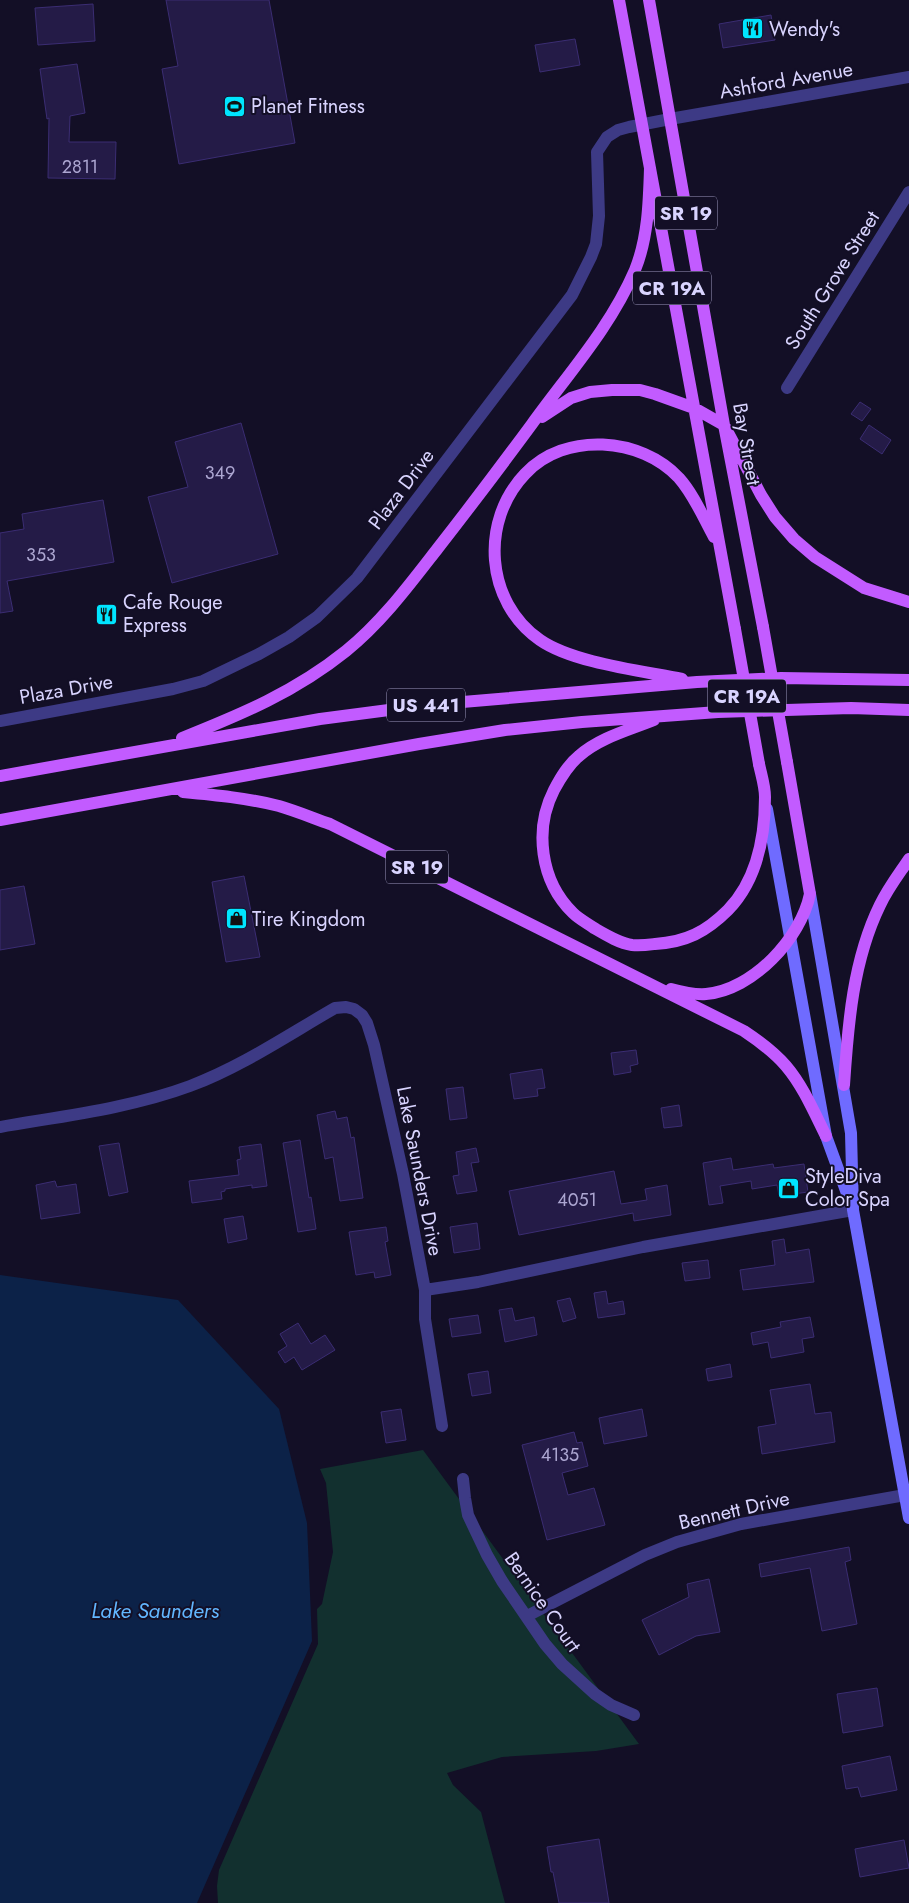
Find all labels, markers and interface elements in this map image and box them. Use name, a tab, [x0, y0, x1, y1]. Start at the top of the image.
place label: Wendy's	[769, 15, 840, 44]
restaurant icon: Wendy's	[741, 17, 765, 41]
street label: Ashford Avenue	[717, 54, 855, 106]
place label: Planet Fitness	[251, 92, 365, 121]
sports icon: Planet Fitness	[223, 94, 247, 118]
house number: 2811	[62, 154, 98, 180]
road number: SR 19	[655, 197, 717, 230]
street label: South Grove Street	[778, 205, 887, 355]
road number: CR 19A	[633, 272, 711, 304]
street label: Bay Street	[725, 401, 768, 488]
street label: Plaza Drive	[361, 443, 441, 536]
house number: 349	[205, 460, 235, 486]
house number: 353	[26, 542, 56, 568]
place label: Cafe Rouge Express	[123, 588, 223, 640]
restaurant icon: Cafe Rouge Express	[95, 602, 119, 626]
street label: Plaza Drive	[17, 667, 115, 712]
road number: CR 19A	[708, 679, 786, 712]
road number: US 441	[387, 688, 465, 722]
road number: SR 19	[386, 850, 448, 884]
place label: Tire Kingdom	[252, 905, 366, 934]
shop icon: Tire Kingdom	[224, 907, 248, 931]
street label: Lake Saunders Drive	[389, 1084, 450, 1258]
place label: StyleDiva Color Spa	[805, 1162, 890, 1214]
shop icon: StyleDiva Color Spa	[777, 1176, 801, 1200]
house number: 4051	[557, 1187, 597, 1213]
house number: 4135	[541, 1442, 579, 1468]
street label: Bennett Drive	[676, 1484, 792, 1537]
street label: Bernice Court	[497, 1546, 588, 1659]
water label: Lake Saunders	[91, 1596, 220, 1626]

